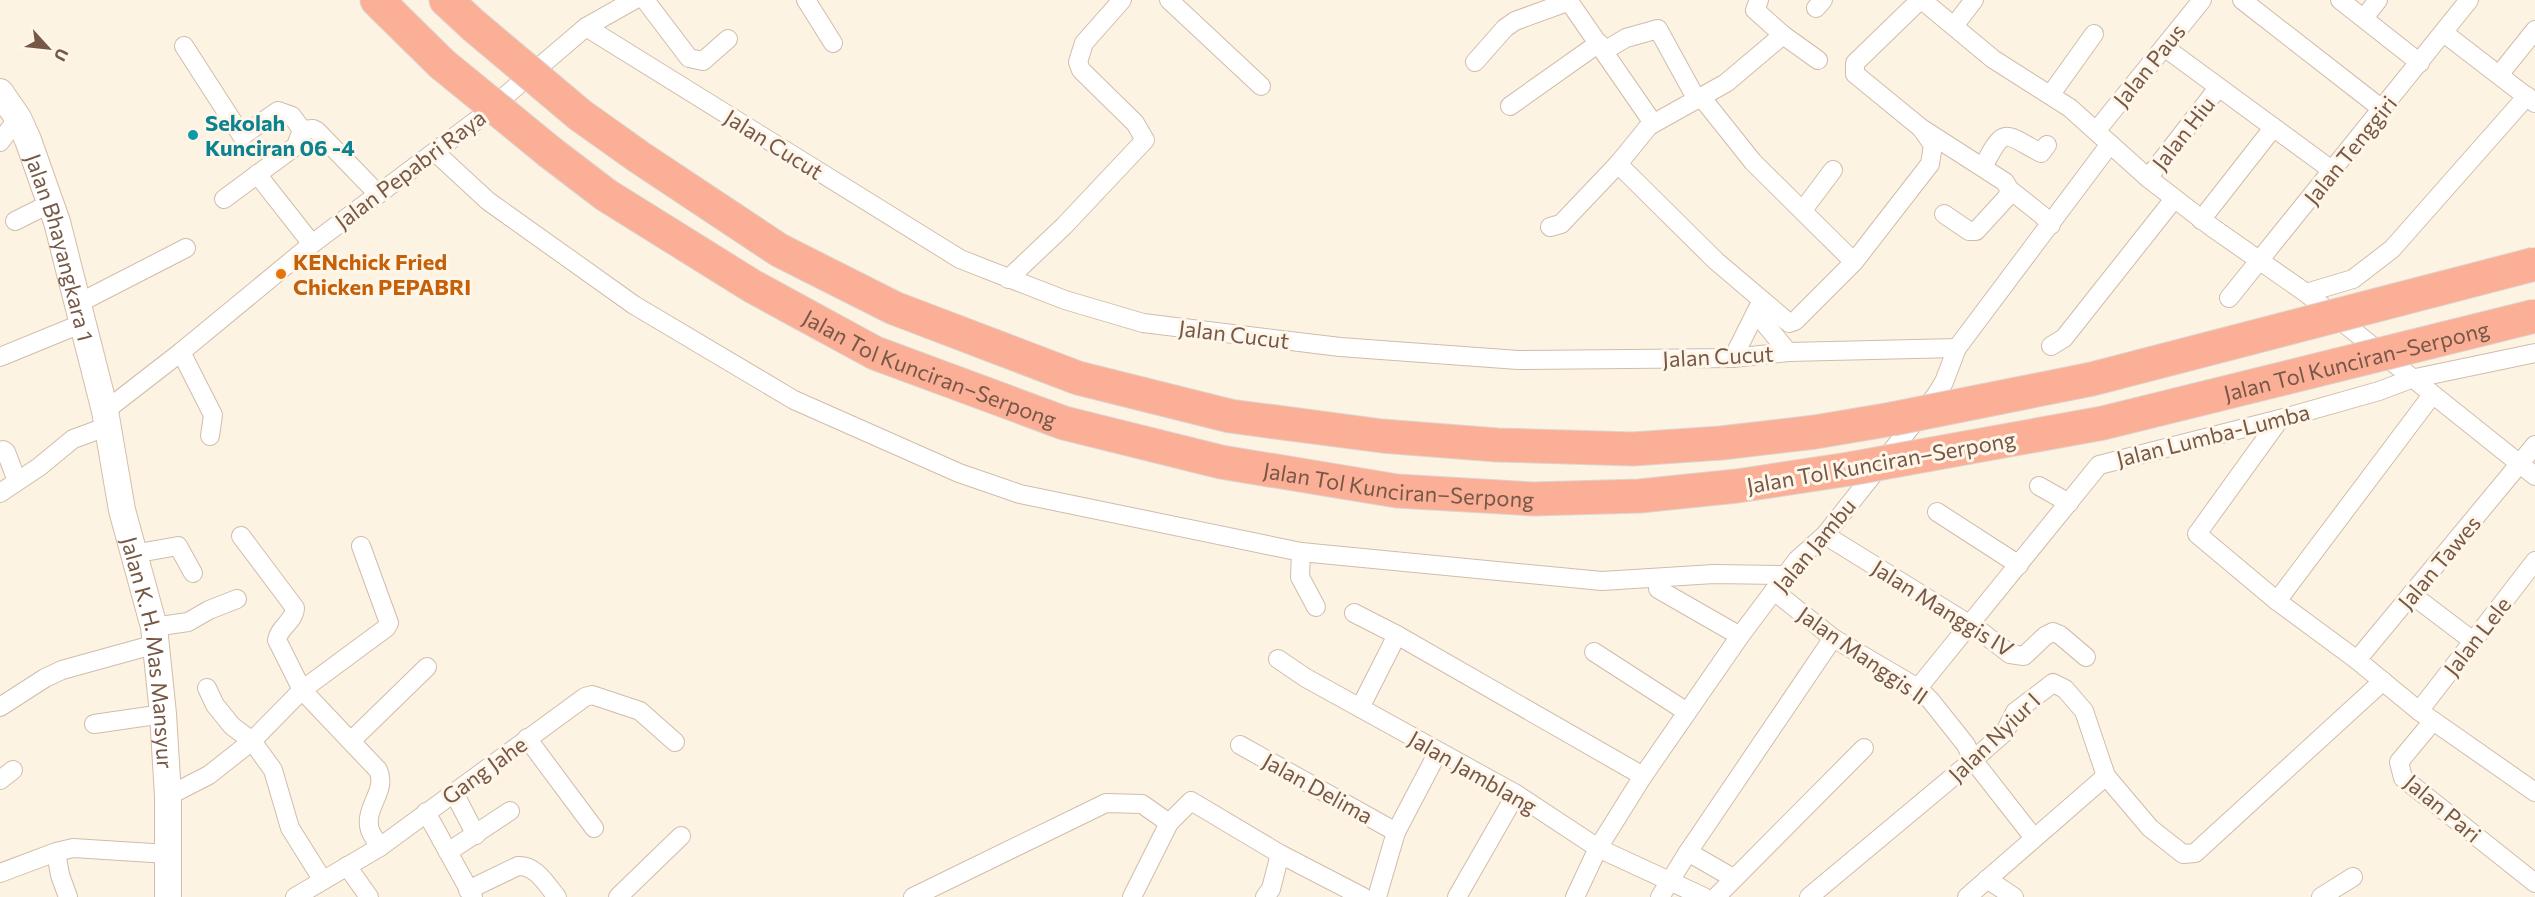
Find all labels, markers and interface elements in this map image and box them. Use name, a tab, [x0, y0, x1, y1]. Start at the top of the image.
north arrow	[18, 18, 78, 78]
street label: Jalan Paus	[2107, 18, 2191, 112]
text: U	[51, 46, 73, 65]
street label: Jalan Tenggiri	[2298, 90, 2402, 210]
street label: Jalan Hiu	[2146, 91, 2220, 175]
street label: Jalan Cucut	[720, 103, 828, 185]
street label: Jalan Pepabri Raya	[329, 104, 491, 234]
place label: Sekolah Kunciran 06 -4	[205, 109, 355, 161]
marker: Sekolah Kunciran 06 -4	[186, 128, 200, 142]
street label: Jalan Bhayangkara 1	[20, 150, 100, 344]
place label: KENchick Fried Chicken PEPABRI	[293, 248, 471, 300]
marker: KENchick Fried Chicken PEPABRI	[274, 267, 288, 281]
street label: Jalan Tol Kunciran–Serpong	[799, 303, 1061, 433]
street label: Jalan Cucut	[1177, 314, 1291, 354]
street label: Jalan Tol Kunciran–Serpong	[2221, 314, 2492, 406]
street label: Jalan Cucut	[1662, 340, 1774, 372]
street label: Jalan Lumba-Lumba	[2114, 398, 2312, 472]
street label: Jalan Tol Kunciran–Serpong	[1744, 425, 2018, 499]
street label: Jalan Tol Kunciran–Serpong	[1261, 456, 1535, 513]
street label: Jalan Jambu	[1767, 493, 1861, 597]
street label: Jalan Tawes	[2392, 510, 2486, 614]
street label: Jalan K. H. Mas Mansyur	[116, 533, 180, 770]
street label: Jalan Manggis IV	[1867, 554, 2019, 662]
street label: Jalan Lele	[2438, 591, 2516, 681]
street label: Jalan Manggis II	[1793, 600, 1933, 710]
street label: Jalan Nyiur I	[1943, 687, 2045, 787]
street label: Jalan Jamblang	[1404, 724, 1542, 820]
street label: Gang Jahe	[436, 730, 532, 810]
street label: Jalan Delima	[1258, 747, 1378, 829]
street label: Jalan Pari	[2399, 768, 2487, 848]

